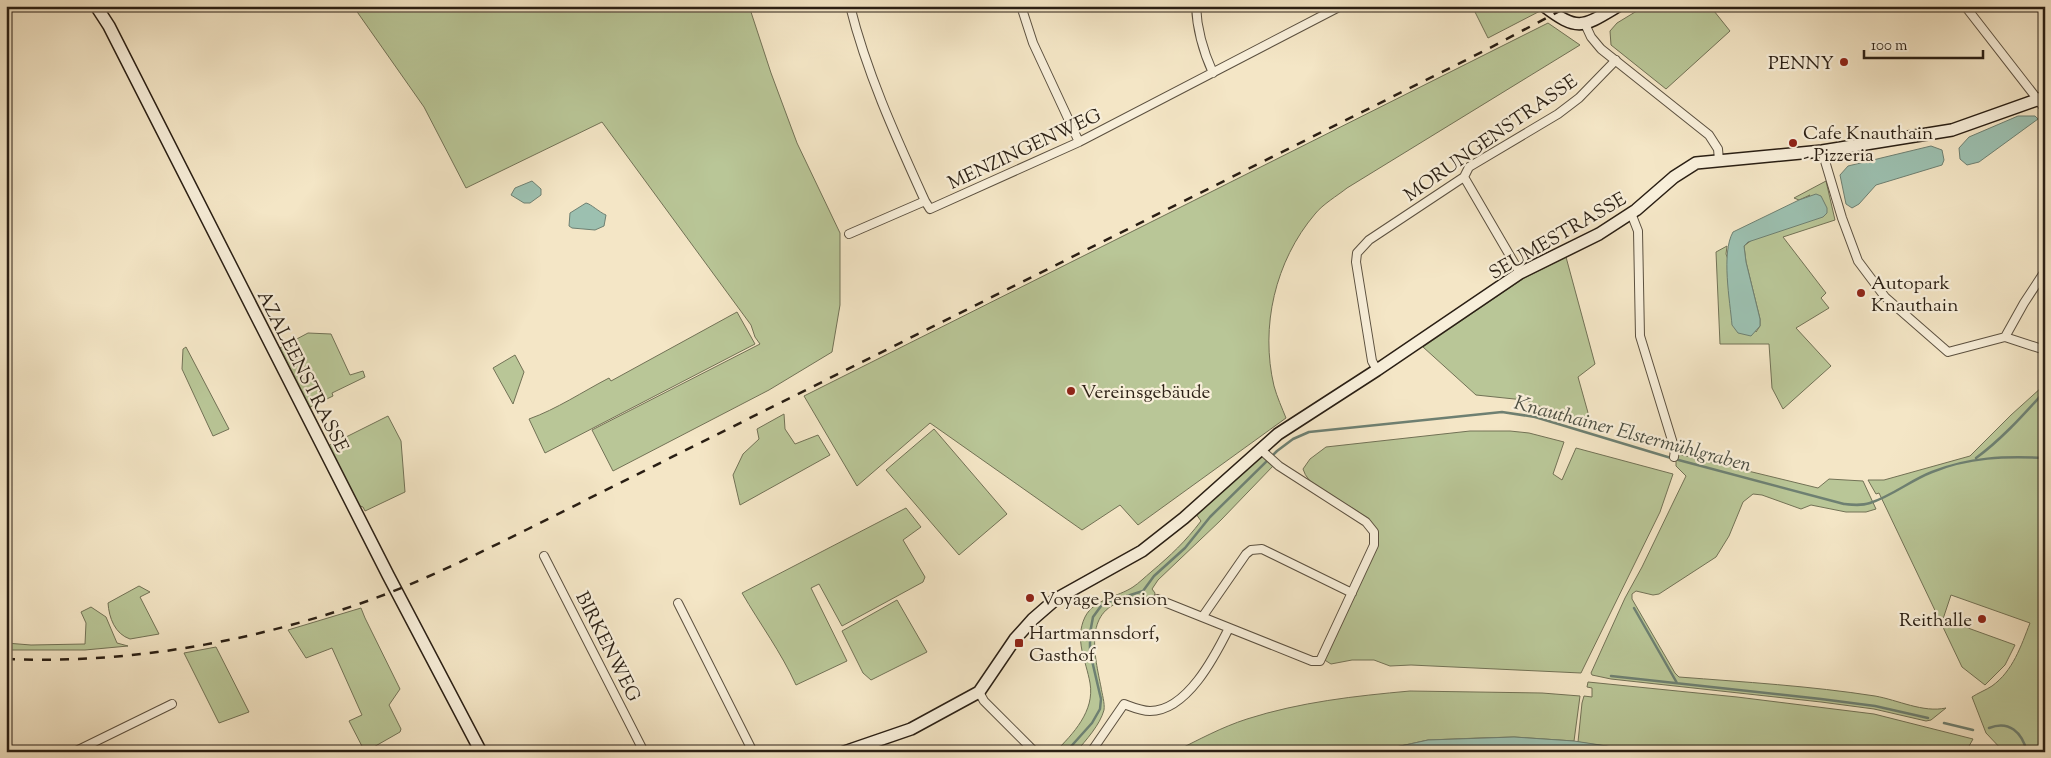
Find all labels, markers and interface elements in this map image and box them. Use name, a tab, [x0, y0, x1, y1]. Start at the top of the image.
scale bar	[1864, 28, 1982, 60]
text: 100 m	[1871, 36, 1908, 57]
place label: PENNY	[1768, 51, 1834, 78]
marker: PENNY	[1838, 56, 1850, 68]
street label: MORUNGENSTRASSE	[1399, 69, 1584, 209]
street label: MENZINGENWEG	[944, 103, 1106, 198]
place label: Cafe Knauthain - Pizzeria	[1803, 121, 1933, 170]
marker: Cafe Knauthain - Pizzeria	[1787, 137, 1799, 149]
street label: SEUMESTRASSE	[1484, 187, 1632, 288]
place label: Autopark Knauthain	[1871, 271, 1958, 320]
street label: AZALEENSTRASSE	[249, 286, 355, 458]
marker: Autopark Knauthain	[1855, 287, 1867, 299]
place label: Vereinsgebäude	[1081, 380, 1211, 407]
marker: Vereinsgebäude	[1065, 385, 1077, 397]
water label: Knauthainer Elstermühlgraben	[1510, 390, 1755, 481]
street label: BIRKENWEG	[567, 587, 646, 707]
place label: Voyage Pension	[1040, 587, 1168, 614]
marker: Voyage Pension	[1024, 592, 1036, 604]
place label: Reithalle	[1899, 608, 1972, 635]
marker: Reithalle	[1976, 613, 1988, 625]
place label: Hartmannsdorf, Gasthof	[1029, 621, 1160, 670]
marker: Hartmannsdorf, Gasthof	[1013, 637, 1025, 649]

